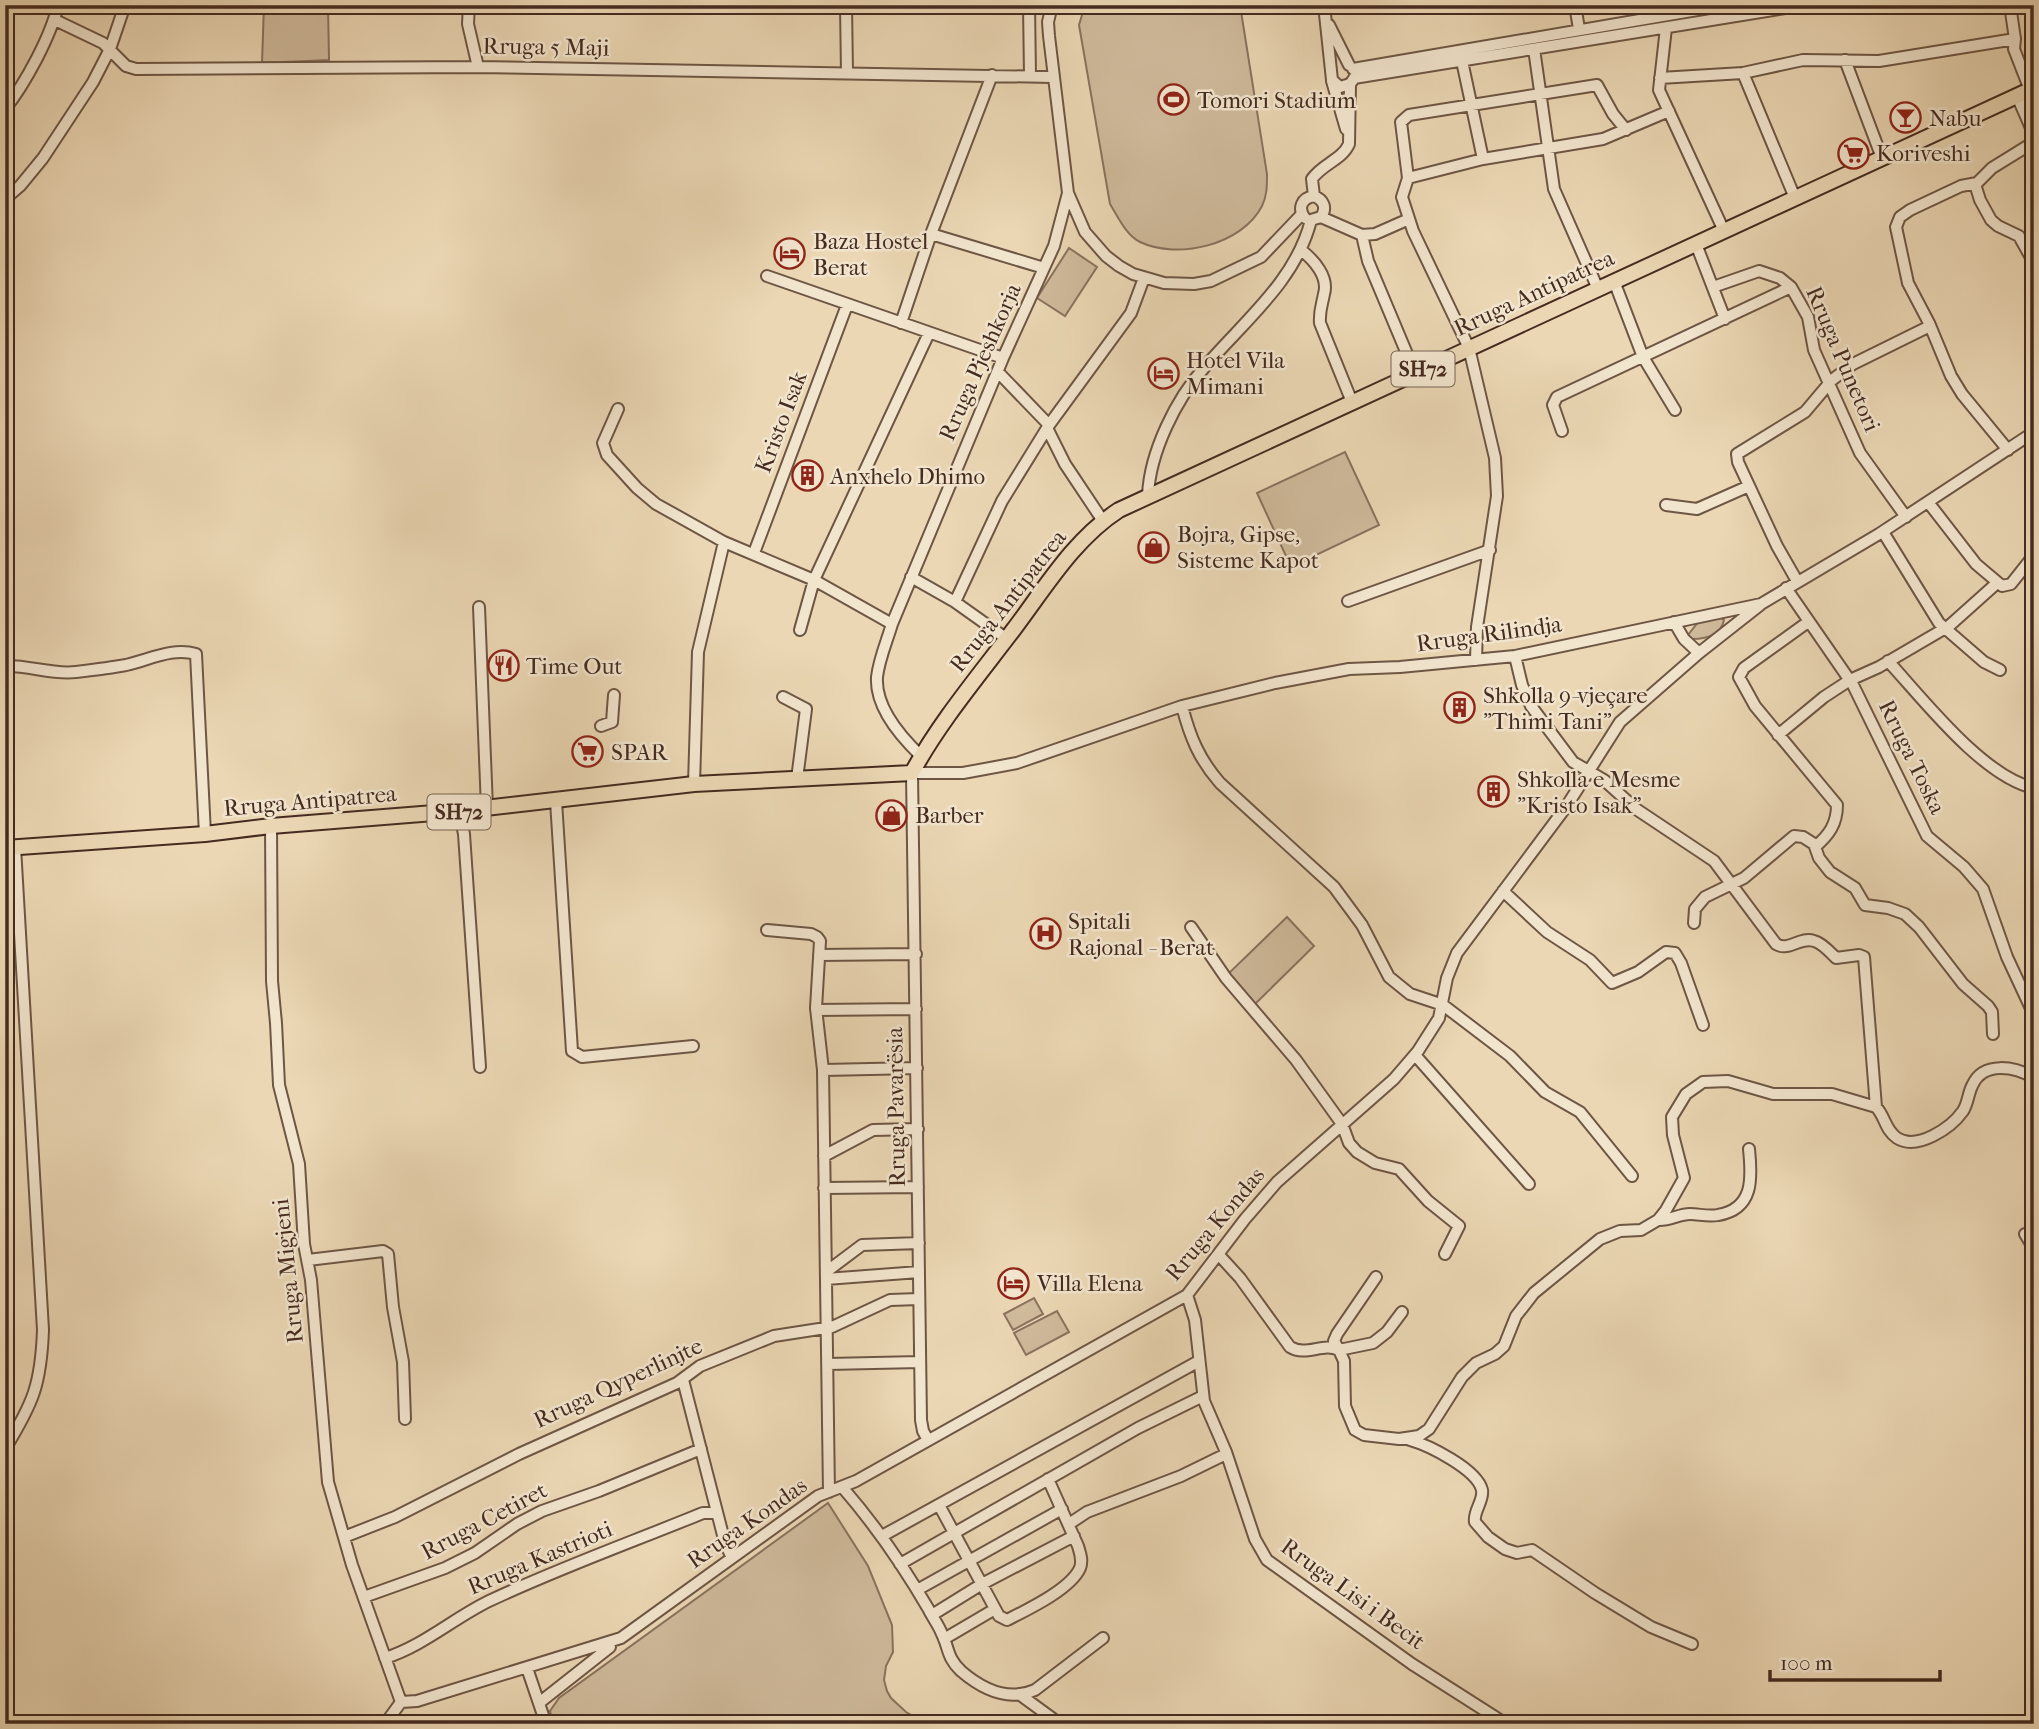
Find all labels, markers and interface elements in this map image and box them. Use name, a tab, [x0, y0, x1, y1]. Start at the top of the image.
street label: Rruga 5 Maji	[482, 32, 610, 62]
sports icon: Tomori Stadium	[1157, 83, 1191, 117]
place label: Tomori Stadium	[1197, 87, 1356, 114]
bar icon: Nabu	[1889, 101, 1923, 135]
place label: Nabu	[1929, 105, 1981, 132]
supermarket icon: Koriveshi	[1836, 136, 1870, 170]
place label: Koriveshi	[1876, 140, 1971, 167]
place label: Baza Hostel Berat	[813, 228, 929, 281]
hotel icon: Baza Hostel Berat	[773, 237, 807, 271]
street label: Rruga Antipatrea	[1450, 244, 1619, 342]
street label: Rruga Pjeshkorja	[933, 279, 1027, 445]
street label: Rruga Punetori	[1800, 282, 1886, 436]
place label: Hotel Vila Mimani	[1186, 347, 1285, 400]
road number: SH72	[1392, 352, 1454, 386]
hotel icon: Hotel Vila Mimani	[1146, 356, 1180, 390]
street label: Kristo Isak	[749, 366, 813, 477]
building icon: Anxhelo Dhimo	[790, 459, 824, 493]
place label: Anxhelo Dhimo	[829, 463, 985, 490]
place label: Bojra, Gipse, Sisteme Kapot	[1177, 521, 1319, 574]
street label: Rruga Antipatrea	[944, 524, 1072, 678]
shop icon: Bojra, Gipse, Sisteme Kapot	[1137, 530, 1171, 564]
street label: Rruga Rilindja	[1415, 610, 1564, 658]
restaurant icon: Time Out	[486, 649, 520, 683]
place label: Time Out	[526, 653, 623, 680]
place label: Shkolla 9-vjeçare "Thimi Tani"	[1483, 682, 1648, 735]
building icon: Shkolla 9-vjeçare "Thimi Tani"	[1443, 691, 1477, 725]
street label: Rruga Toska	[1873, 696, 1951, 819]
supermarket icon: SPAR	[571, 735, 605, 769]
place label: SPAR	[611, 739, 669, 766]
place label: Shkolla e Mesme "Kristo Isak"	[1517, 766, 1680, 819]
building icon: Shkolla e Mesme "Kristo Isak"	[1477, 775, 1511, 809]
street label: Rruga Antipatrea	[222, 780, 398, 822]
road number: SH72	[428, 794, 490, 830]
shop icon: Barber	[875, 798, 909, 832]
place label: Barber	[915, 802, 984, 829]
place label: Spitali Rajonal - Berat	[1068, 908, 1214, 961]
hospital icon: Spitali Rajonal - Berat	[1028, 917, 1062, 951]
street label: Rruga Pavarësia	[881, 1026, 911, 1187]
street label: Rruga Kondas	[1160, 1162, 1270, 1286]
street label: Rruga Migjeni	[267, 1197, 309, 1345]
hotel icon: Villa Elena	[997, 1266, 1031, 1300]
place label: Villa Elena	[1036, 1270, 1143, 1297]
street label: Rruga Qyperlinjte	[529, 1332, 707, 1434]
street label: Rruga Kondas	[682, 1472, 812, 1574]
street label: Rruga Cetiret	[417, 1477, 551, 1565]
street label: Rruga Kastrioti	[464, 1515, 617, 1601]
street label: Rruga Lisi i Becit	[1276, 1533, 1430, 1655]
scale bar	[1770, 1638, 1939, 1682]
text: 100 m	[1780, 1651, 1833, 1675]

